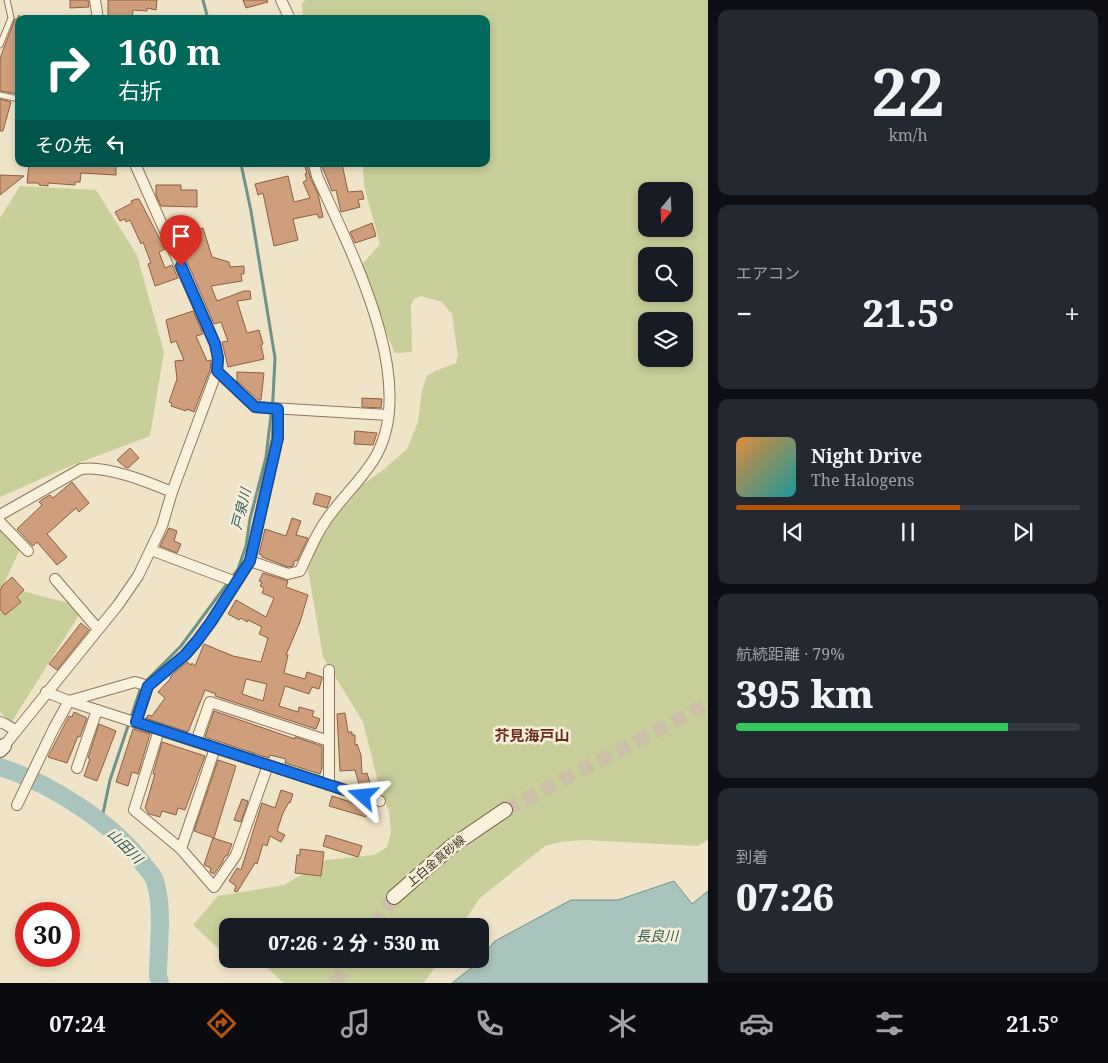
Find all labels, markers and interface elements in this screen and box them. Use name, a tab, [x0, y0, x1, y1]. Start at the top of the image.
text: 160 m	[118, 28, 221, 75]
icon: right	[35, 35, 100, 100]
text: 22	[871, 47, 945, 135]
text: 右折	[118, 75, 162, 105]
text: km/h	[888, 124, 928, 146]
icon: left	[102, 130, 130, 158]
text: その先	[35, 132, 92, 158]
north arrow	[638, 182, 692, 238]
map controls	[638, 182, 693, 367]
pin	[160, 215, 202, 266]
icon: arrive	[167, 222, 195, 250]
button: search	[638, 247, 693, 302]
text: エアコン	[736, 262, 800, 284]
text: 21.5°	[862, 286, 954, 338]
text: −	[736, 294, 752, 332]
text: +	[1064, 294, 1080, 332]
button: layers	[638, 312, 693, 367]
text: Night Drive	[811, 443, 922, 469]
text: The Halogens	[811, 469, 914, 491]
water label: 戸泉川	[226, 484, 255, 532]
icon: previous	[779, 518, 807, 546]
icon: pause	[894, 518, 922, 546]
icon: next	[1009, 518, 1037, 546]
text: 航続距離 · 79%	[736, 643, 845, 665]
text: 395 km	[736, 667, 874, 719]
district label: 芥見海戸山	[494, 725, 570, 745]
position arrow	[336, 769, 388, 821]
water label: 山田川	[104, 824, 148, 869]
street label: 上白金真砂線	[403, 831, 469, 890]
text: 到着	[736, 846, 768, 868]
text: 07:26	[736, 870, 834, 922]
speed limit sign: 30	[15, 902, 80, 967]
water label: 長良川	[636, 926, 680, 945]
text: 07:26 · 2 分 · 530 m	[268, 930, 440, 956]
icon: directions	[204, 1006, 239, 1041]
icon: music	[338, 1006, 373, 1041]
icon: phone	[472, 1006, 507, 1041]
icon: climate	[605, 1006, 640, 1041]
icon: car	[739, 1006, 774, 1041]
icon: filters	[872, 1006, 907, 1041]
text: 07:24	[49, 1008, 106, 1038]
text: 21.5°	[1006, 1008, 1059, 1038]

